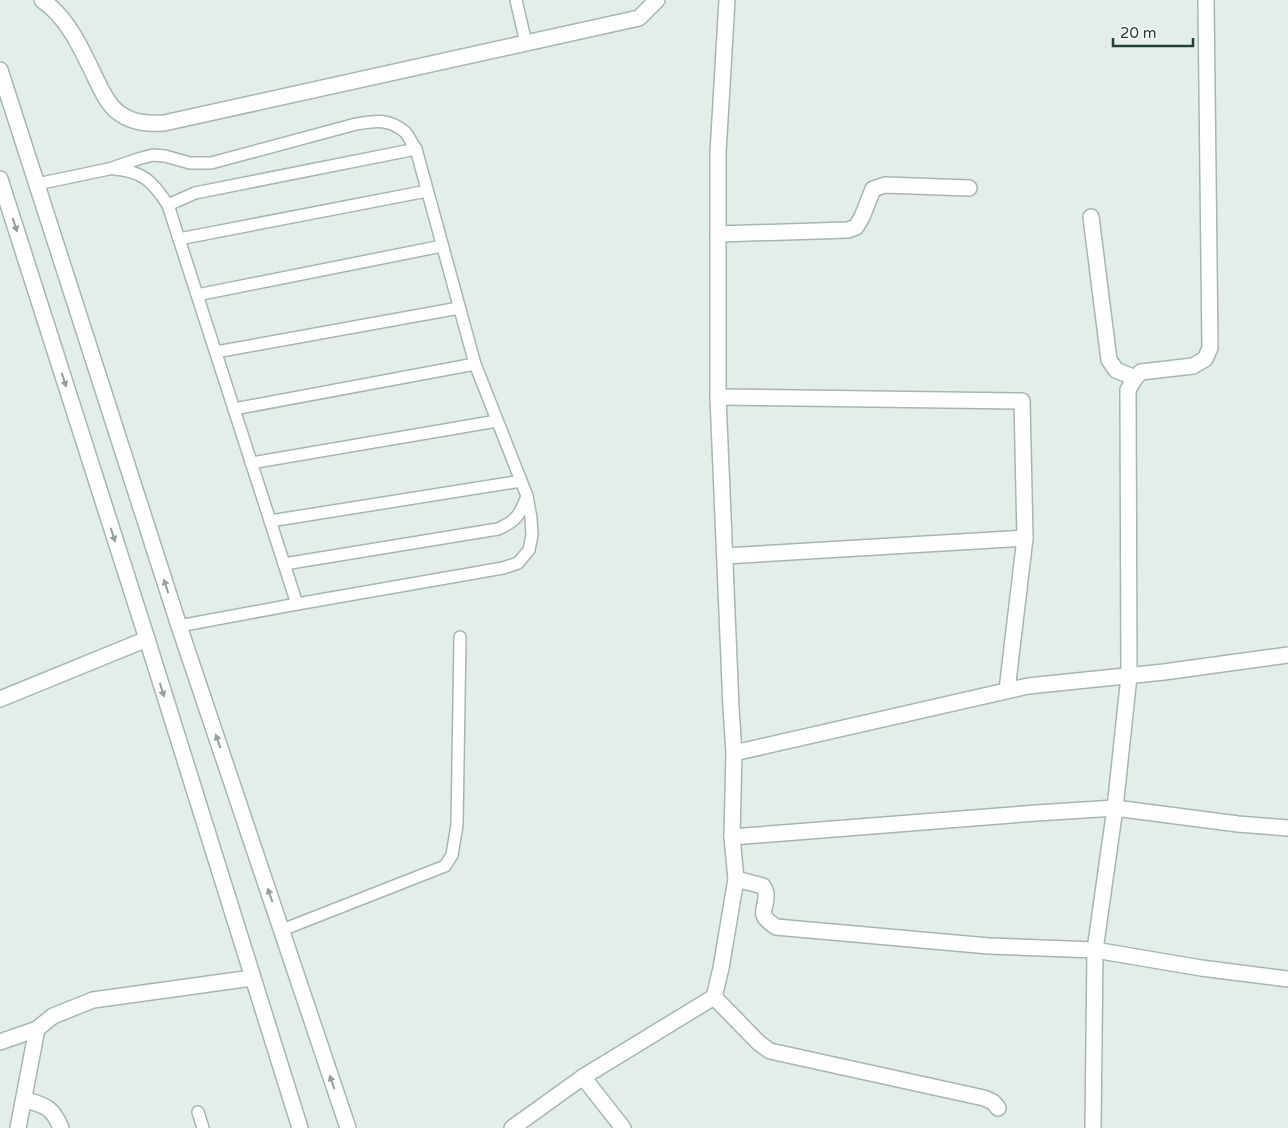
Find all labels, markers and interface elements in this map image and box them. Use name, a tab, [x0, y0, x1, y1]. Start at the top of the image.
scale bar	[1113, 15, 1193, 47]
text: 20 m	[1120, 24, 1157, 42]
one-way arrow	[11, 218, 19, 233]
one-way arrow	[61, 372, 68, 387]
one-way arrow	[110, 527, 118, 542]
one-way arrow	[162, 579, 170, 594]
one-way arrow	[159, 682, 167, 697]
one-way arrow	[214, 733, 221, 748]
one-way arrow	[266, 887, 273, 902]
one-way arrow	[328, 1074, 336, 1089]

